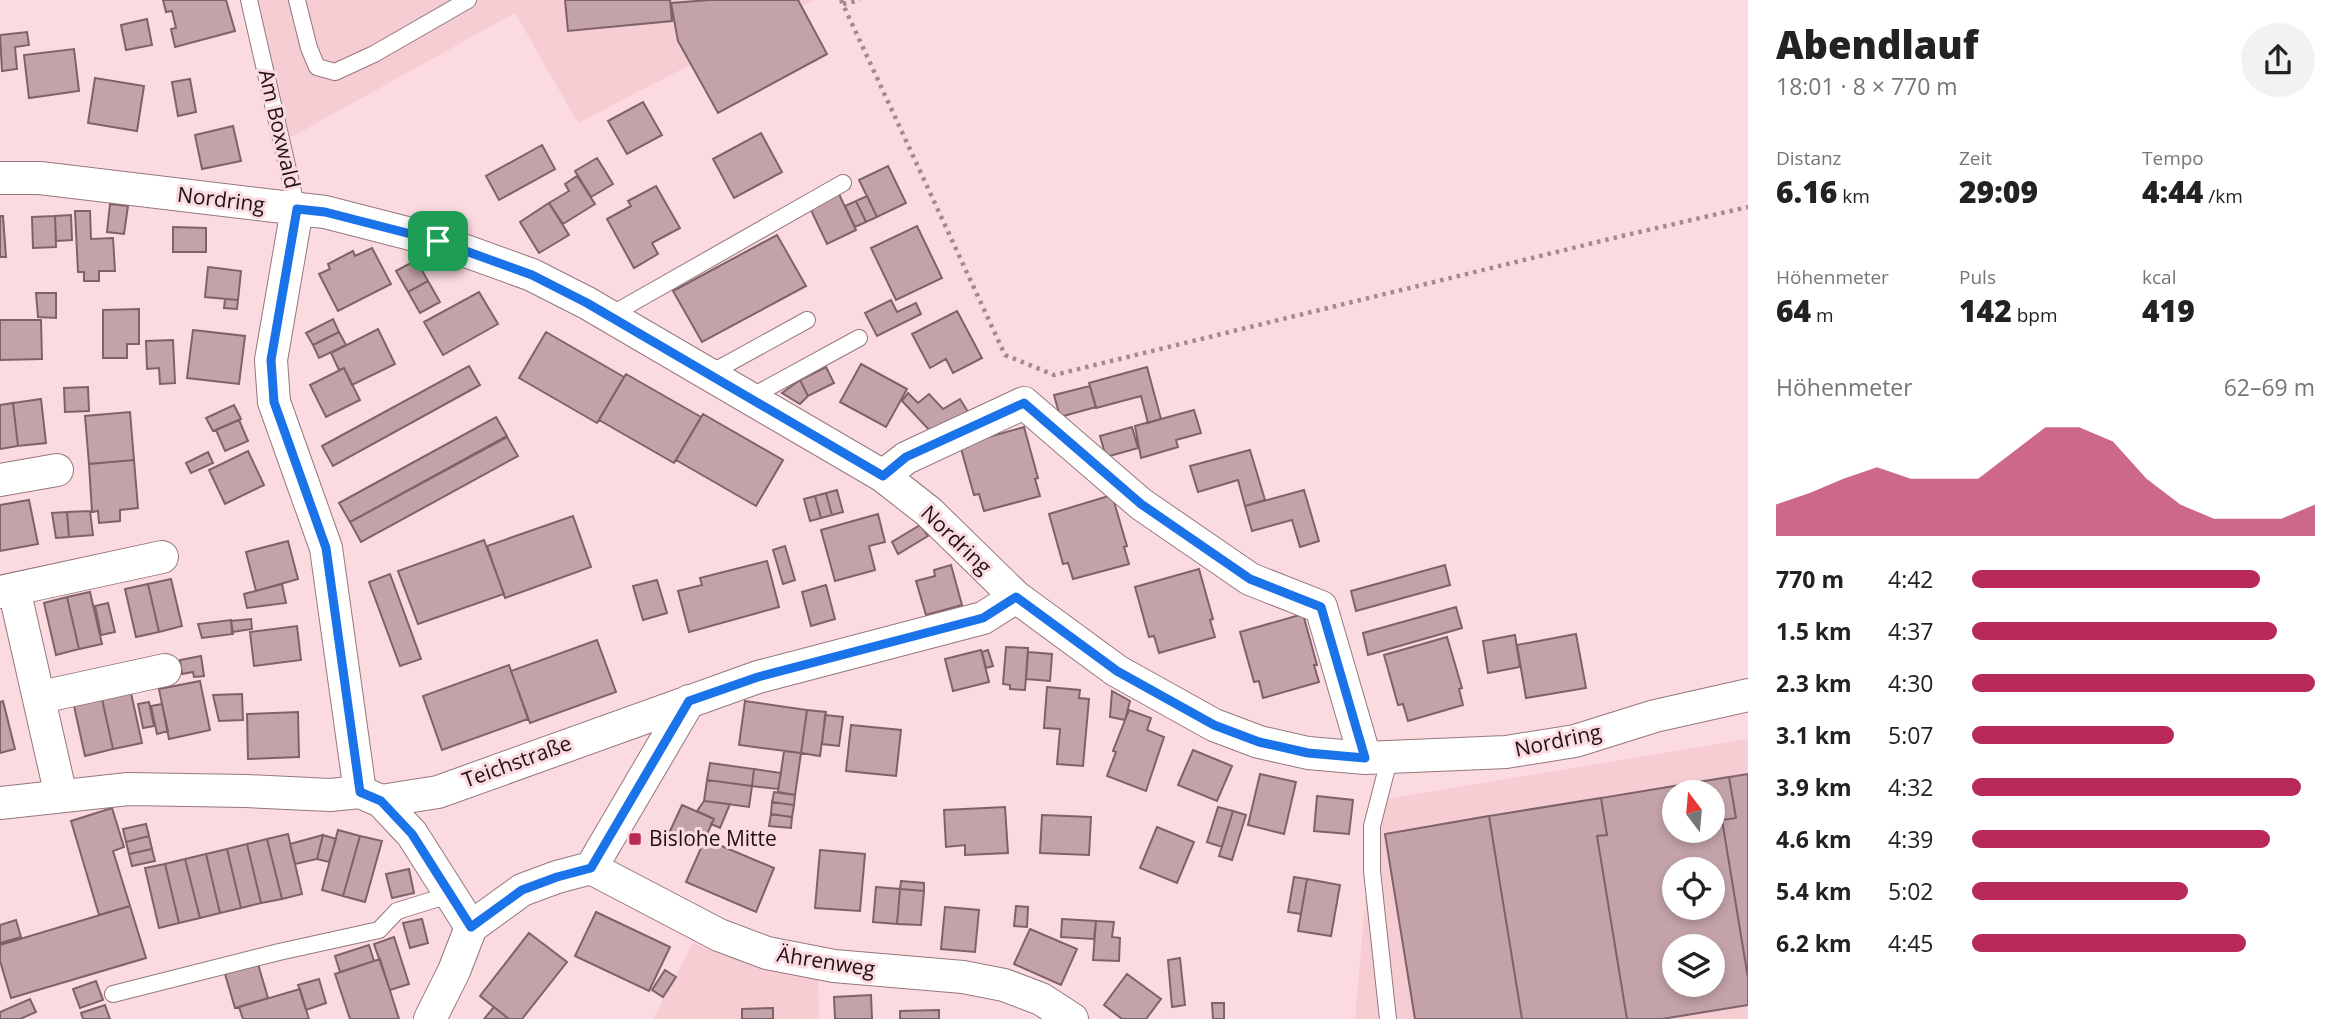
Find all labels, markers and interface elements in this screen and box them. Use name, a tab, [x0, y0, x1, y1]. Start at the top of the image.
text: Abendlauf	[1776, 18, 1979, 70]
button: share	[2241, 23, 2315, 97]
street label: Am Boxwald	[253, 66, 307, 191]
text: 18:01 · 8 × 770 m	[1776, 70, 1958, 102]
text: Distanz	[1776, 145, 1842, 171]
text: Zeit	[1959, 145, 1992, 171]
text: Tempo	[2142, 145, 2204, 171]
text: 6.16	[1776, 171, 1837, 212]
text: 29:09	[1959, 171, 2038, 212]
text: 4:44	[2142, 171, 2203, 212]
street label: Nordring	[176, 180, 267, 218]
text: km	[1837, 183, 1870, 209]
text: /km	[2203, 183, 2243, 209]
pin	[408, 211, 468, 271]
icon: arrive	[419, 222, 457, 260]
text: Höhenmeter	[1776, 264, 1889, 290]
text: Puls	[1959, 264, 1996, 290]
text: kcal	[2142, 264, 2176, 290]
text: 64	[1776, 290, 1811, 331]
text: 142	[1959, 290, 2012, 331]
text: 419	[2142, 290, 2195, 331]
text: m	[1811, 302, 1834, 328]
text: bpm	[2012, 302, 2058, 328]
text: Höhenmeter	[1776, 371, 1913, 403]
text: 62–69 m	[2224, 371, 2315, 403]
street label: Nordring	[915, 499, 998, 580]
text: 770 m	[1776, 563, 1844, 595]
text: 4:42	[1888, 563, 1934, 595]
text: 1.5 km	[1776, 615, 1852, 647]
text: 4:37	[1888, 615, 1934, 647]
text: 2.3 km	[1776, 667, 1852, 699]
text: 4:30	[1888, 667, 1934, 699]
street label: Nordring	[1512, 717, 1604, 763]
text: 3.1 km	[1776, 719, 1852, 751]
text: 5:07	[1888, 719, 1934, 751]
street label: Teichstraße	[458, 728, 575, 794]
text: 3.9 km	[1776, 771, 1852, 803]
text: 4:32	[1888, 771, 1934, 803]
north arrow	[1662, 780, 1726, 844]
map controls	[1662, 780, 1725, 997]
text: 4.6 km	[1776, 823, 1852, 855]
text: 4:39	[1888, 823, 1934, 855]
place label: Bislohe Mitte	[649, 824, 777, 852]
marker: Bislohe Mitte	[627, 831, 643, 847]
button: locate	[1662, 857, 1725, 920]
text: 5.4 km	[1776, 875, 1852, 907]
text: 5:02	[1888, 875, 1934, 907]
text: 6.2 km	[1776, 927, 1852, 959]
text: 4:45	[1888, 927, 1934, 959]
button: layers	[1662, 934, 1725, 997]
street label: Ährenweg	[775, 939, 877, 983]

